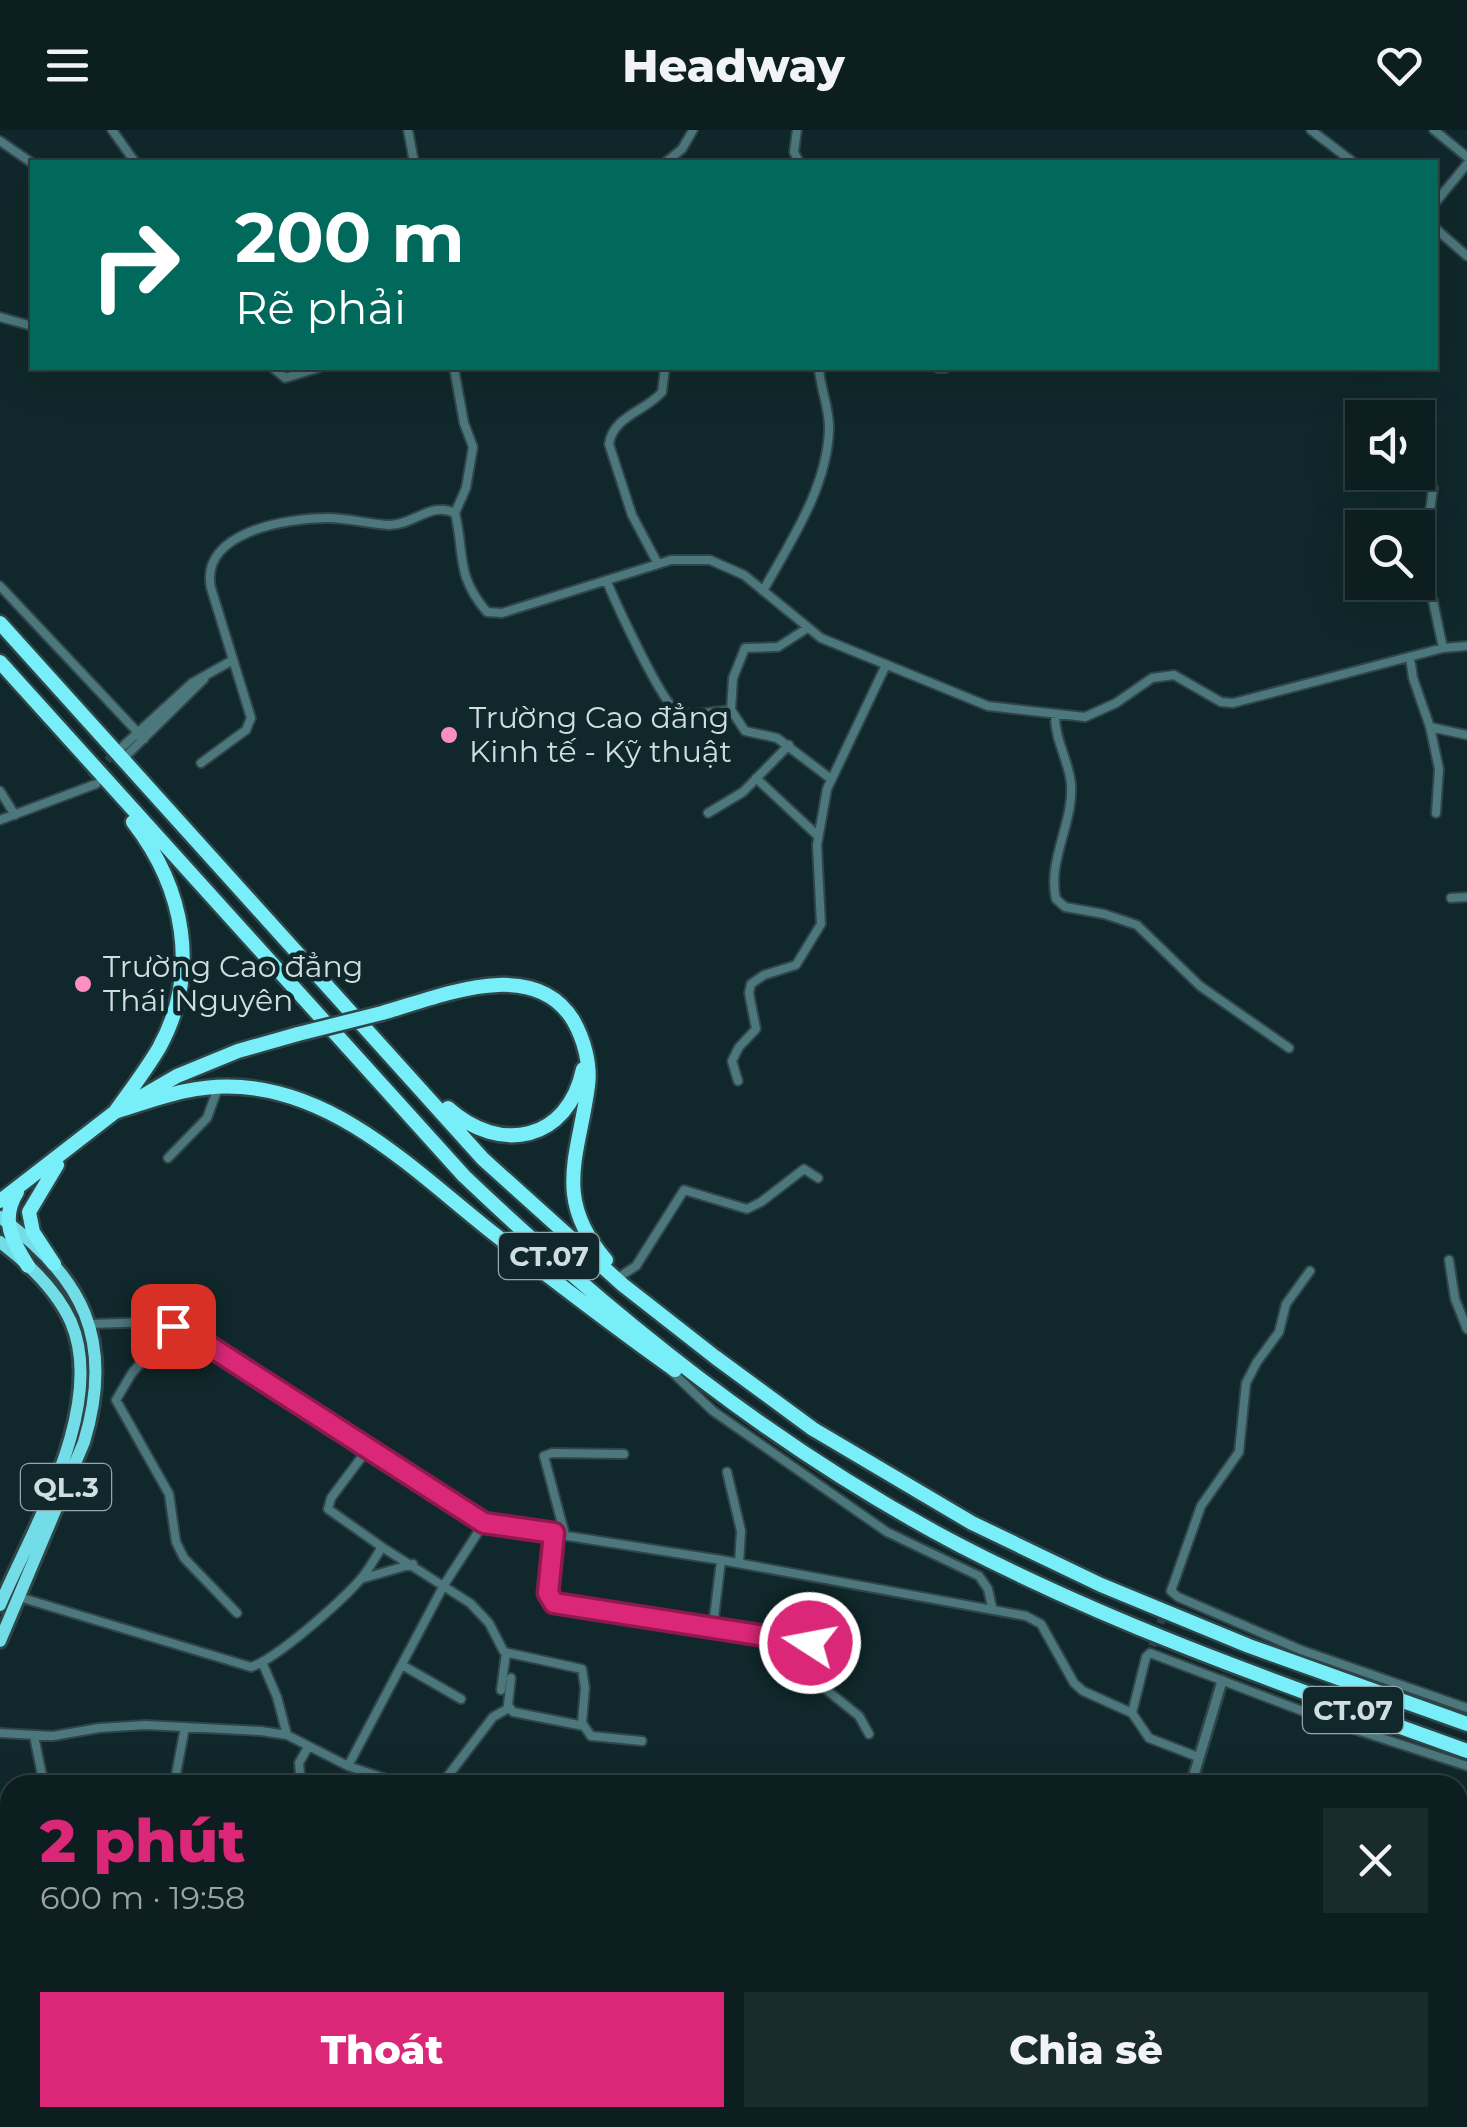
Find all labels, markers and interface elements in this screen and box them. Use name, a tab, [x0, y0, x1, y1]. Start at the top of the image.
icon: menu	[40, 38, 95, 93]
text: Headway	[622, 38, 845, 93]
icon: heart	[1372, 38, 1427, 93]
text: 200 m	[235, 194, 465, 280]
icon: right	[70, 200, 200, 330]
text: Rẽ phải	[235, 280, 406, 335]
map controls	[1345, 400, 1435, 600]
button: sound	[1345, 400, 1435, 490]
button: search	[1345, 510, 1435, 600]
place label: Trường Cao đẳng Kinh tế - Kỹ thuật	[469, 699, 732, 770]
marker: Trường Cao đẳng Kinh tế - Kỹ thuật	[438, 724, 460, 746]
place label: Trường Cao đẳng Thái Nguyên	[103, 948, 363, 1019]
marker: Trường Cao đẳng Thái Nguyên	[72, 973, 94, 995]
road number: CT.07	[499, 1233, 599, 1279]
pin	[131, 1284, 216, 1369]
icon: arrive	[146, 1299, 201, 1354]
road number: QL.3	[21, 1464, 111, 1510]
position arrow	[758, 1591, 862, 1695]
road number: CT.07	[1303, 1687, 1403, 1733]
text: 2 phút	[40, 1804, 245, 1877]
button: close	[1323, 1808, 1428, 1913]
text: 600 m · 19:58	[40, 1878, 245, 1917]
button: Thoát	[40, 1992, 724, 2107]
button: Chia sẻ	[744, 1992, 1428, 2107]

